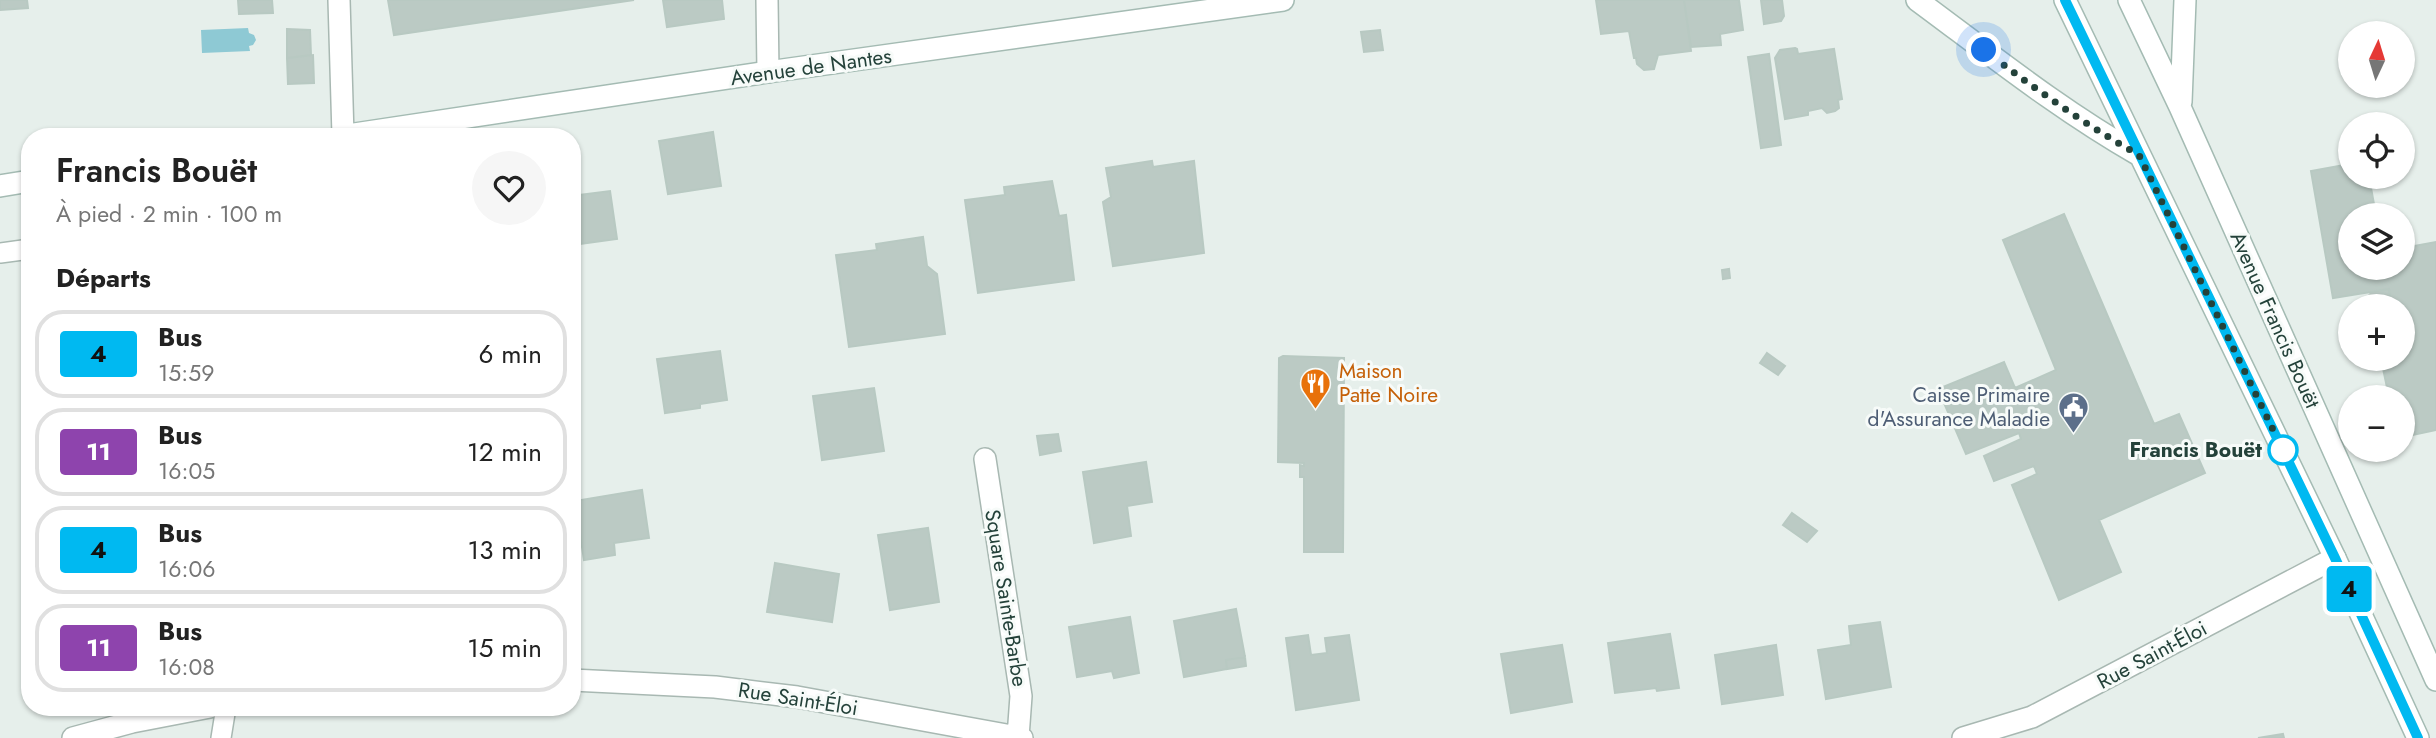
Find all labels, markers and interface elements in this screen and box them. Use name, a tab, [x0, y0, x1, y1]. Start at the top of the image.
north arrow	[2338, 21, 2415, 98]
map controls	[2338, 21, 2415, 462]
your location	[1966, 32, 2001, 67]
street label: Avenue de Nantes	[728, 41, 894, 93]
button: locate	[2338, 112, 2415, 189]
text: Francis Bouët	[56, 147, 257, 194]
button: heart	[472, 151, 546, 225]
text: À pied · 2 min · 100 m	[56, 197, 282, 231]
button: layers	[2338, 203, 2415, 280]
street label: Avenue Francis Bouët	[2223, 227, 2327, 413]
text: Départs	[56, 259, 151, 297]
button: +	[2338, 294, 2415, 371]
text: Bus	[158, 318, 202, 356]
text: 6 min	[479, 335, 542, 373]
text: 4	[90, 336, 107, 371]
text: 15:59	[158, 356, 214, 390]
place label: Maison Patte Noire	[1339, 356, 1438, 410]
restaurant icon: Maison Patte Noire	[1299, 366, 1333, 410]
place label: Caisse Primaire d'Assurance Maladie	[1868, 380, 2050, 434]
button: −	[2338, 385, 2415, 462]
public building icon: Caisse Primaire d'Assurance Maladie	[2056, 390, 2090, 434]
text: Bus	[158, 416, 202, 454]
text: 12 min	[467, 433, 542, 471]
text: 11	[86, 434, 111, 469]
place label: Francis Bouët	[2130, 435, 2262, 465]
marker: Francis Bouët	[2268, 435, 2298, 465]
text: 16:05	[158, 454, 215, 488]
street label: Square Sainte-Barbe	[977, 507, 1035, 689]
text: Bus	[158, 514, 202, 552]
text: 13 min	[468, 531, 542, 569]
text: 4	[90, 532, 107, 567]
text: 16:06	[158, 552, 216, 586]
line badge: 4	[2326, 566, 2372, 612]
text: 4	[2341, 571, 2357, 606]
text: Bus	[158, 612, 202, 650]
street label: Rue Saint-Éloi	[2092, 613, 2212, 697]
text: 15 min	[467, 629, 542, 667]
text: 11	[86, 630, 111, 665]
text: 16:08	[158, 650, 215, 684]
street label: Rue Saint-Éloi	[736, 675, 860, 723]

